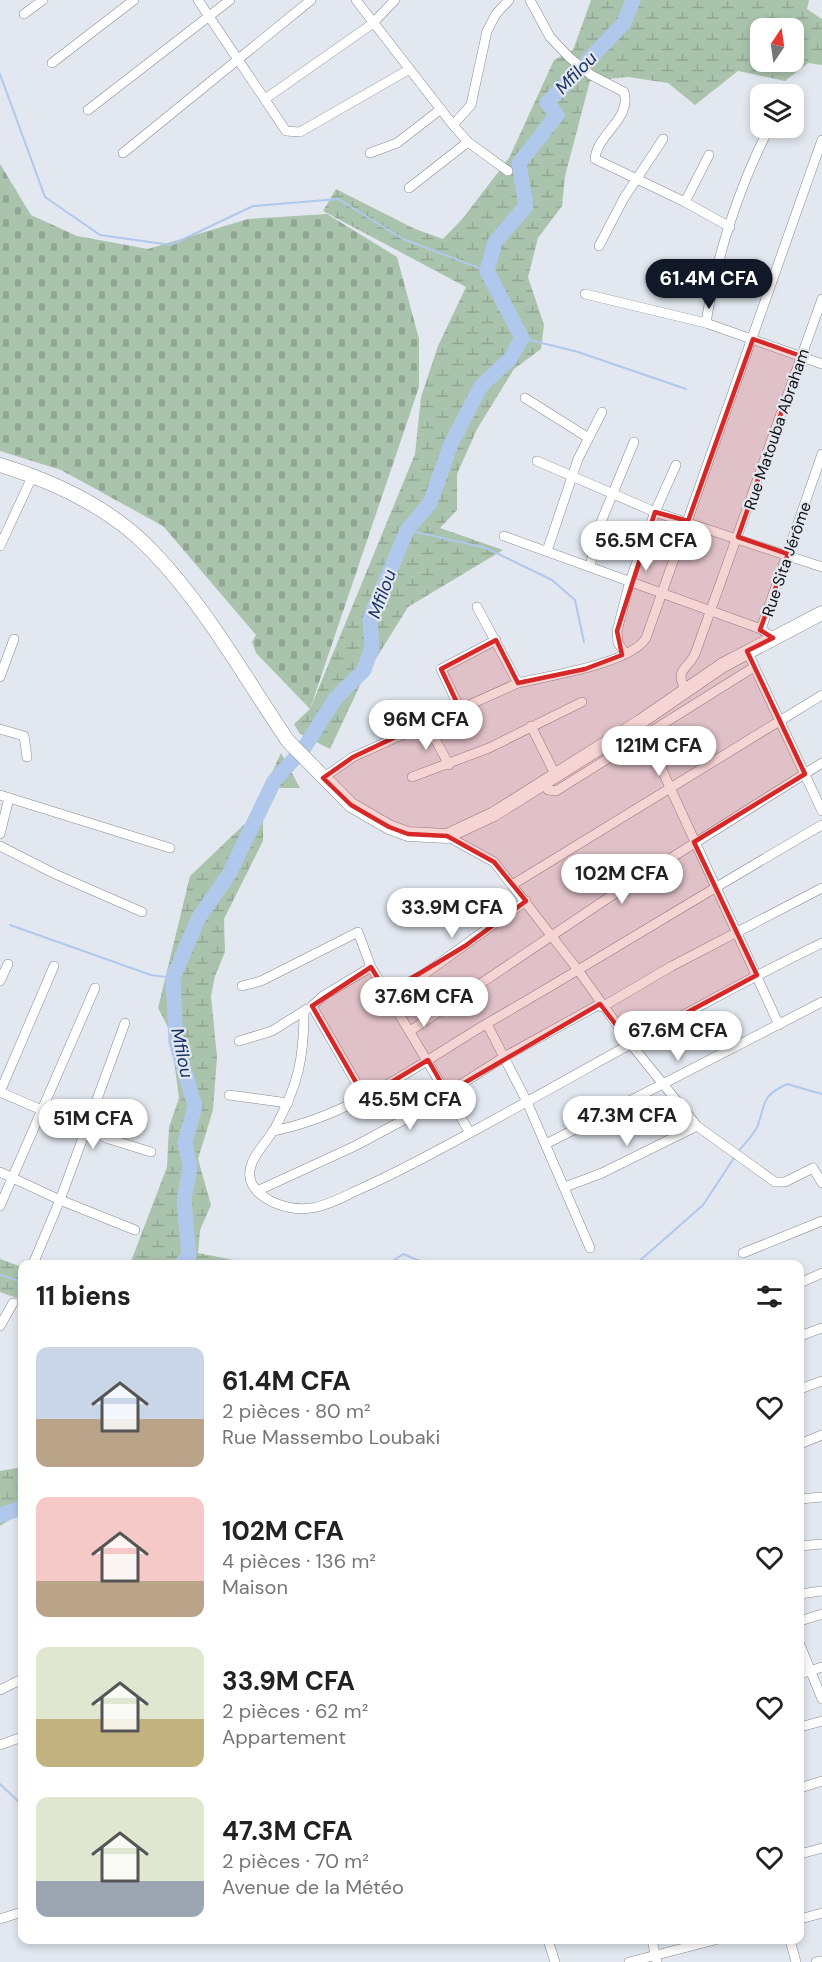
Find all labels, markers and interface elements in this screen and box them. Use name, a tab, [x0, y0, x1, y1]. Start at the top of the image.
north arrow	[750, 18, 804, 72]
map controls	[750, 18, 804, 138]
water label: Mfilou	[550, 47, 602, 99]
button: layers	[750, 84, 804, 138]
pin: 61.4M CFA	[640, 259, 778, 310]
text: 61.4M CFA	[660, 265, 758, 291]
street label: Rue Matouba Abraham	[739, 346, 814, 513]
street label: Rue Sita Jérôme	[757, 499, 816, 619]
pin: 56.5M CFA	[577, 521, 715, 572]
text: 56.5M CFA	[595, 527, 697, 553]
water label: Mfilou	[362, 566, 402, 622]
pin: 96M CFA	[371, 700, 481, 751]
text: 96M CFA	[383, 706, 469, 732]
pin: 121M CFA	[597, 726, 721, 777]
text: 121M CFA	[615, 732, 703, 758]
pin: 102M CFA	[560, 854, 684, 905]
text: 102M CFA	[575, 860, 669, 886]
pin: 33.9M CFA	[383, 888, 521, 939]
text: 33.9M CFA	[401, 894, 503, 920]
pin: 37.6M CFA	[355, 977, 493, 1028]
text: 37.6M CFA	[374, 983, 474, 1009]
pin: 67.6M CFA	[609, 1011, 747, 1062]
text: 67.6M CFA	[628, 1017, 728, 1043]
water label: Mfilou	[165, 1026, 199, 1080]
pin: 45.5M CFA	[341, 1080, 479, 1131]
text: 45.5M CFA	[358, 1086, 462, 1112]
pin: 47.3M CFA	[558, 1096, 696, 1147]
pin: 51M CFA	[38, 1099, 148, 1150]
text: 47.3M CFA	[577, 1102, 677, 1128]
text: 51M CFA	[53, 1105, 133, 1131]
text: 11 biens	[36, 1279, 131, 1313]
icon: filters	[753, 1280, 786, 1313]
text: 61.4M CFA	[222, 1364, 351, 1398]
icon: home	[84, 1371, 156, 1443]
icon: heart	[753, 1391, 786, 1424]
text: 2 pièces · 80 m²	[222, 1398, 371, 1424]
text: Rue Massembo Loubaki	[222, 1424, 440, 1450]
text: 102M CFA	[222, 1514, 344, 1548]
icon: home	[84, 1521, 156, 1593]
icon: heart	[753, 1541, 786, 1574]
text: 4 pièces · 136 m²	[222, 1548, 376, 1574]
text: Maison	[222, 1574, 288, 1600]
text: 33.9M CFA	[222, 1664, 355, 1698]
icon: home	[84, 1671, 156, 1743]
icon: heart	[753, 1691, 786, 1724]
text: 2 pièces · 62 m²	[222, 1698, 368, 1724]
text: Appartement	[222, 1724, 346, 1750]
text: 47.3M CFA	[222, 1814, 353, 1848]
icon: home	[84, 1821, 156, 1893]
icon: heart	[753, 1841, 786, 1874]
text: 2 pièces · 70 m²	[222, 1848, 369, 1874]
text: Avenue de la Météo	[222, 1874, 404, 1900]

